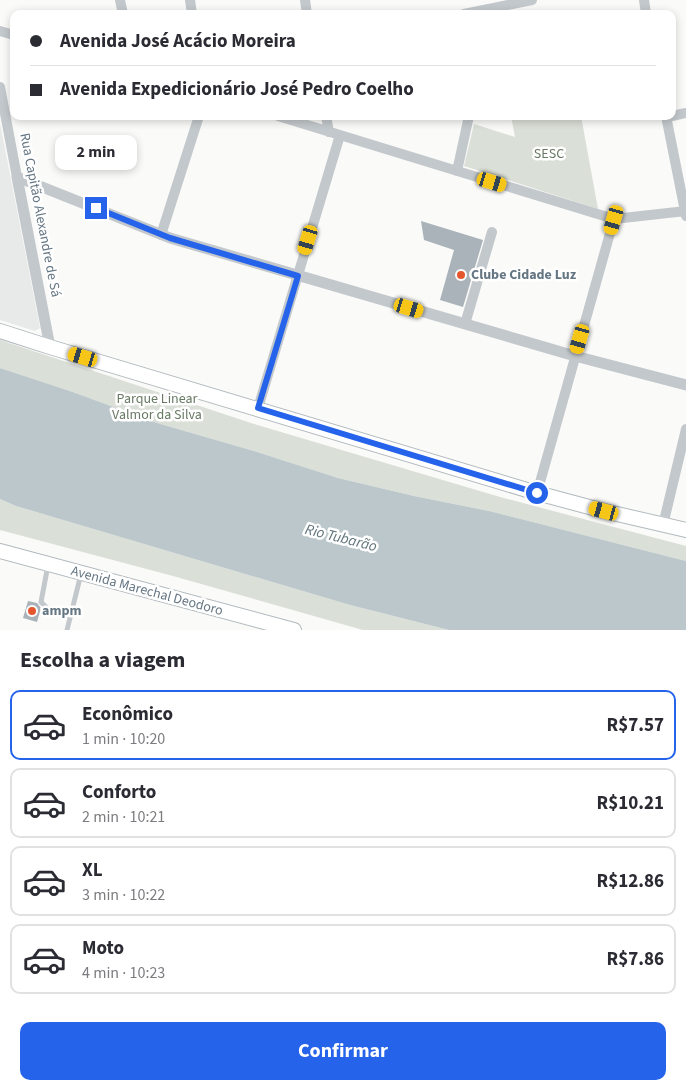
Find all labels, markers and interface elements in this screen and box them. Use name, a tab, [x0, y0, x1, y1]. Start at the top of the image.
text: Avenida José Acácio Moreira	[60, 28, 296, 55]
text: Avenida Expedicionário José Pedro Coelho	[60, 76, 414, 103]
street label: Rua Capitão Alexandre de Sá	[14, 131, 66, 299]
callout: 2 min	[55, 136, 137, 170]
text: 2 min	[77, 141, 115, 163]
park label: SESC	[534, 144, 564, 164]
car	[475, 170, 508, 194]
route end	[85, 197, 107, 219]
car	[602, 204, 625, 236]
car	[296, 223, 319, 257]
place label: Clube Cidade Luz	[471, 265, 577, 285]
marker: Clube Cidade Luz	[455, 269, 467, 281]
car	[392, 296, 425, 320]
car	[568, 323, 591, 355]
car	[66, 345, 99, 369]
park label: Parque Linear Valmor da Silva	[112, 389, 202, 425]
route start	[526, 482, 548, 504]
car	[587, 500, 620, 522]
water label: Rio Tubarão	[303, 519, 379, 557]
street label: Avenida Marechal Deodoro	[69, 561, 225, 621]
place label: ampm	[42, 601, 81, 621]
marker: ampm	[26, 605, 38, 617]
text: Escolha a viagem	[20, 644, 185, 676]
text: Econômico	[82, 701, 173, 728]
icon: car	[22, 703, 67, 748]
text: R$7.57	[607, 712, 664, 739]
text: 1 min · 10:20	[82, 728, 165, 750]
text: Conforto	[82, 779, 156, 806]
icon: car	[22, 781, 67, 826]
text: R$10.21	[596, 790, 664, 817]
text: 2 min · 10:21	[82, 806, 165, 828]
text: XL	[82, 857, 103, 884]
icon: car	[22, 859, 67, 904]
text: R$12.86	[596, 868, 664, 895]
text: 3 min · 10:22	[82, 884, 165, 906]
text: Moto	[82, 935, 124, 962]
icon: car	[22, 937, 67, 982]
text: R$7.86	[607, 946, 664, 973]
text: 4 min · 10:23	[82, 962, 165, 984]
button: Confirmar	[20, 1022, 666, 1080]

